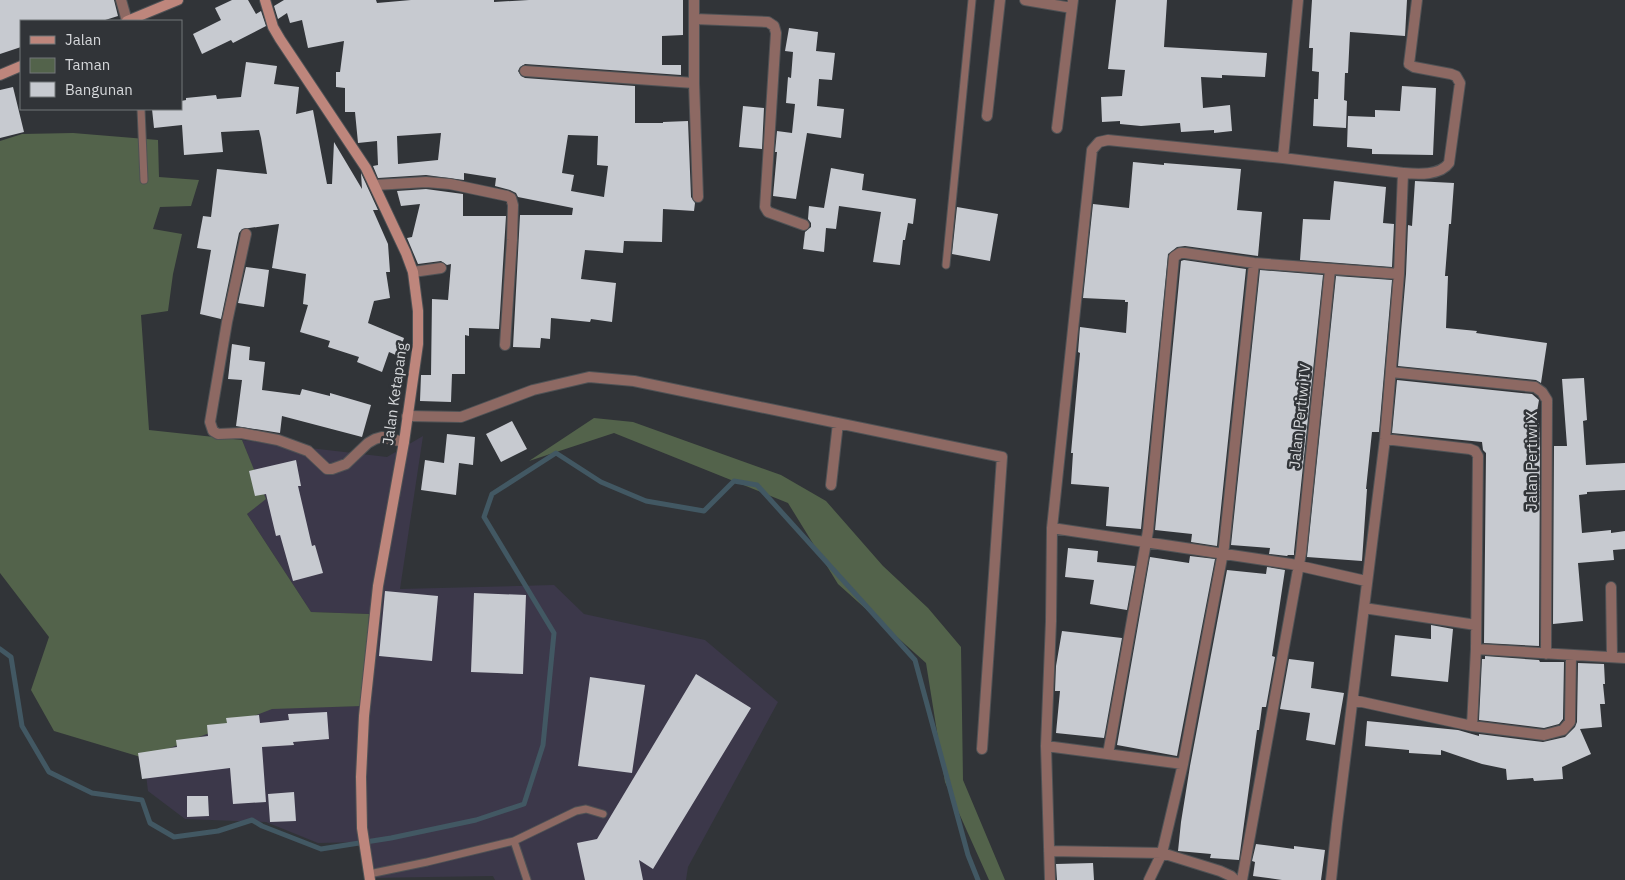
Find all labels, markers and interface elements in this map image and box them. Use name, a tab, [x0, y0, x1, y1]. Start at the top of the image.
legend	[20, 20, 182, 110]
text: Jalan	[65, 30, 101, 49]
text: Taman	[65, 55, 110, 74]
text: Bangunan	[65, 80, 133, 99]
street label: Jalan Ketapang	[378, 341, 411, 447]
street label: Jalan Pertiwi IV	[1285, 363, 1314, 469]
street label: Jalan Pertiwi X	[1522, 411, 1541, 511]

